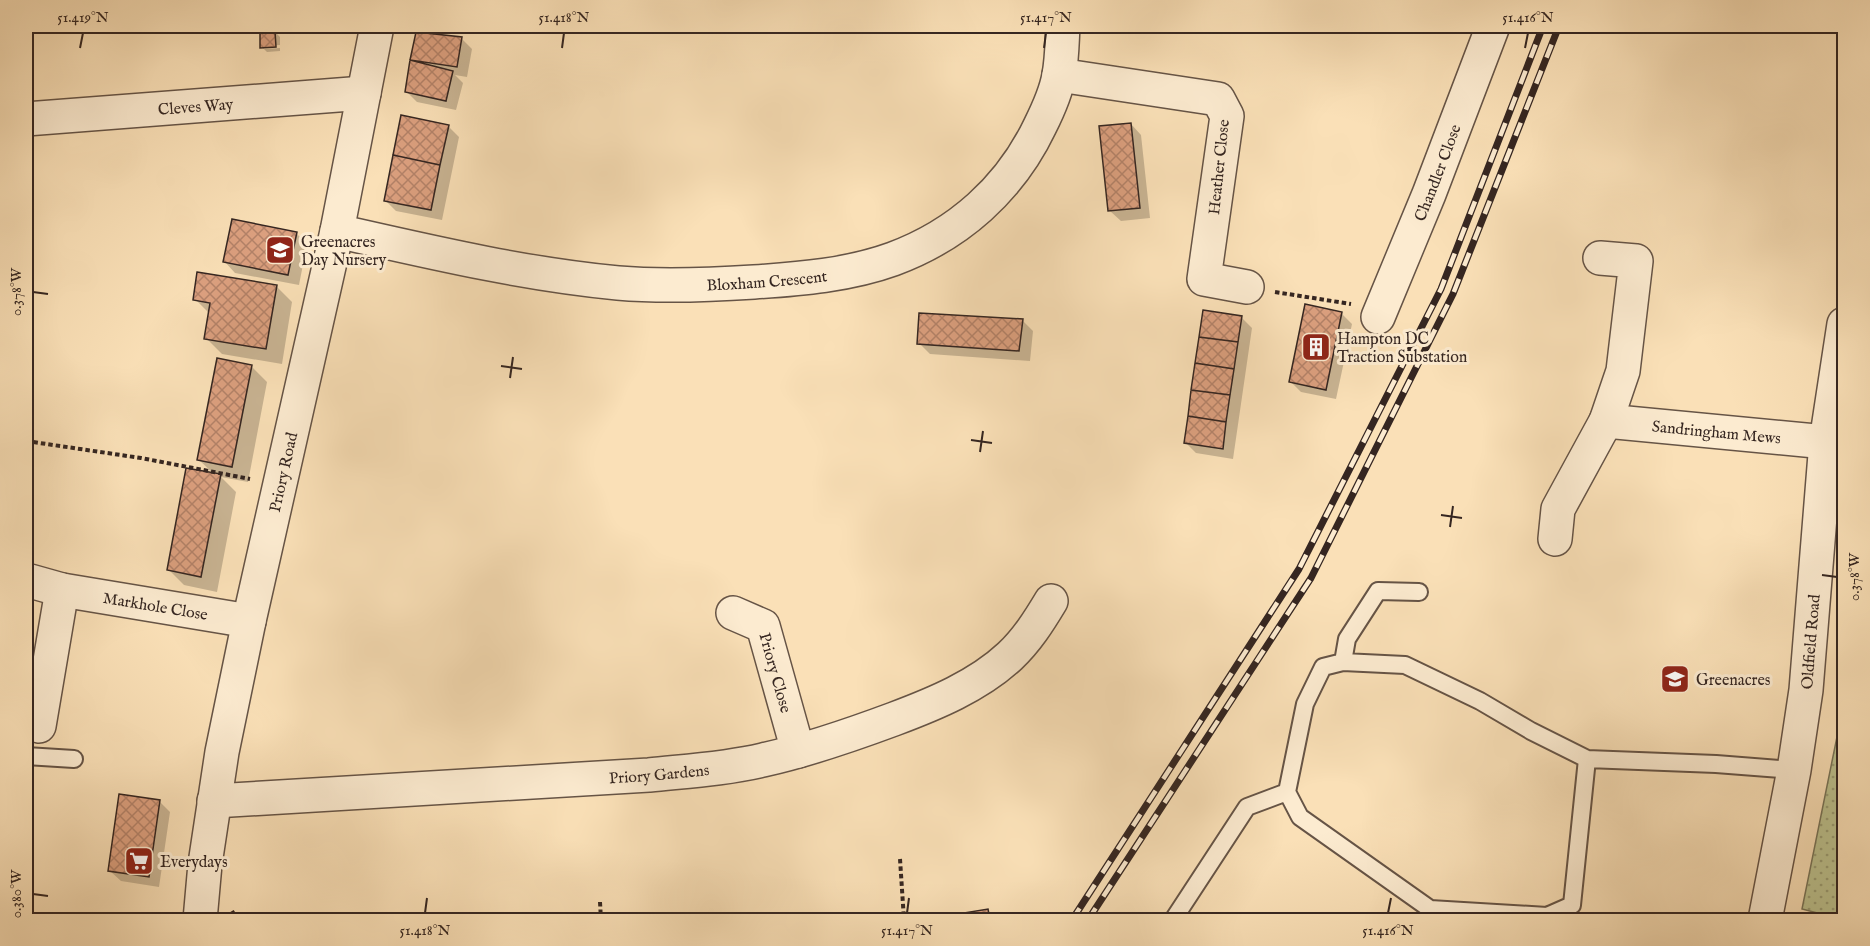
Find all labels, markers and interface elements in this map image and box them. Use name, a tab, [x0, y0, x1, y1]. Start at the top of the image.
text: 51.419°N	[57, 8, 109, 27]
text: 51.418°N	[539, 8, 589, 27]
text: 51.417°N	[1020, 8, 1072, 27]
text: 51.416°N	[1502, 8, 1554, 27]
street label: Cleves Way	[157, 95, 234, 121]
street label: Heather Close	[1205, 119, 1235, 216]
street label: Chandler Close	[1411, 122, 1467, 225]
place label: Greenacres Day Nursery	[301, 233, 386, 271]
school or university icon: Greenacres Day Nursery	[264, 234, 296, 266]
text: 0.378°W	[7, 267, 26, 316]
street label: Bloxham Crescent	[706, 267, 829, 297]
place label: Hampton DC Traction Substation	[1337, 330, 1468, 368]
building icon: Hampton DC Traction Substation	[1300, 331, 1332, 363]
street label: Sandringham Mews	[1651, 417, 1782, 450]
street label: Priory Road	[266, 430, 303, 514]
text: 0.378°W	[1845, 552, 1864, 601]
street label: Markhole Close	[101, 589, 209, 626]
street label: Oldfield Road	[1798, 593, 1826, 690]
street label: Priory Close	[753, 631, 795, 715]
school or university icon: Greenacres	[1659, 663, 1691, 695]
place label: Greenacres	[1696, 671, 1771, 691]
street label: Priory Gardens	[608, 761, 711, 789]
supermarket icon: Everydays	[123, 845, 155, 877]
place label: Everydays	[160, 853, 228, 873]
text: 0.380°W	[7, 869, 26, 918]
text: 51.418°N	[400, 921, 450, 940]
text: 51.417°N	[881, 921, 933, 940]
text: 51.416°N	[1362, 921, 1414, 940]

